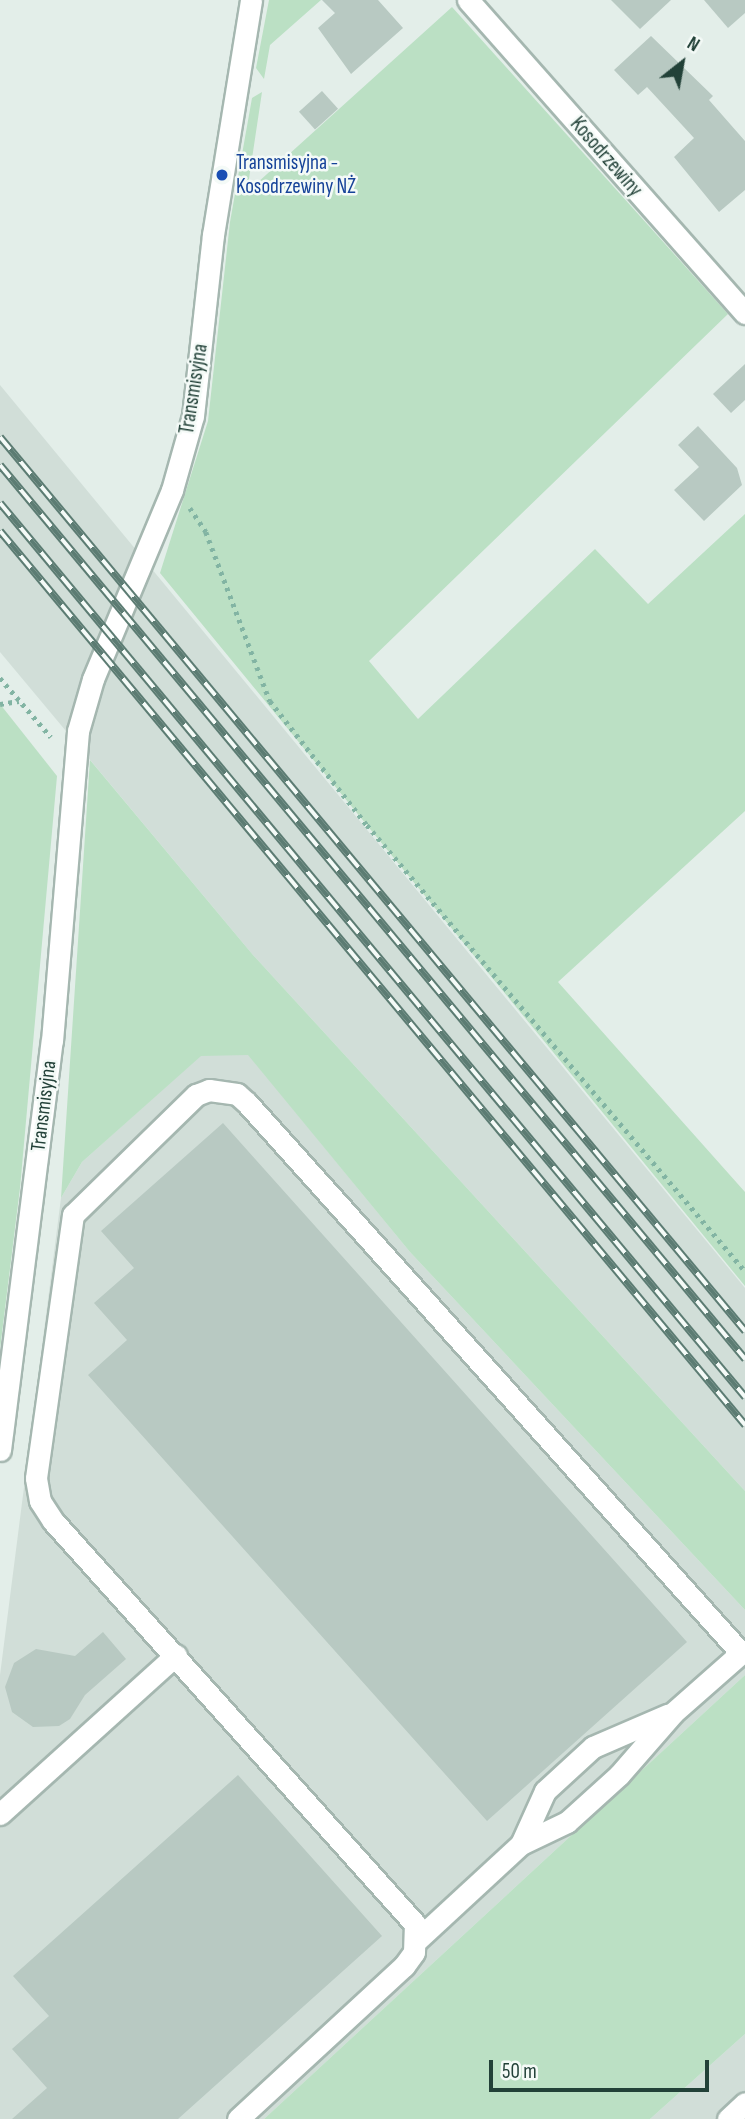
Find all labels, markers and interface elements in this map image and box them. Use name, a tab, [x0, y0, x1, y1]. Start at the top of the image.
north arrow	[647, 28, 717, 98]
text: N	[683, 32, 703, 57]
street label: Kosodrzewiny	[565, 112, 647, 202]
place label: Transmisyjna - Kosodrzewiny NŻ	[236, 150, 356, 200]
marker: Transmisyjna - Kosodrzewiny NŻ	[214, 167, 230, 183]
street label: Transmisyjna	[174, 342, 214, 436]
street label: Transmisyjna	[26, 1059, 62, 1153]
scale bar	[493, 2046, 714, 2090]
text: 50 m	[502, 2059, 537, 2084]

